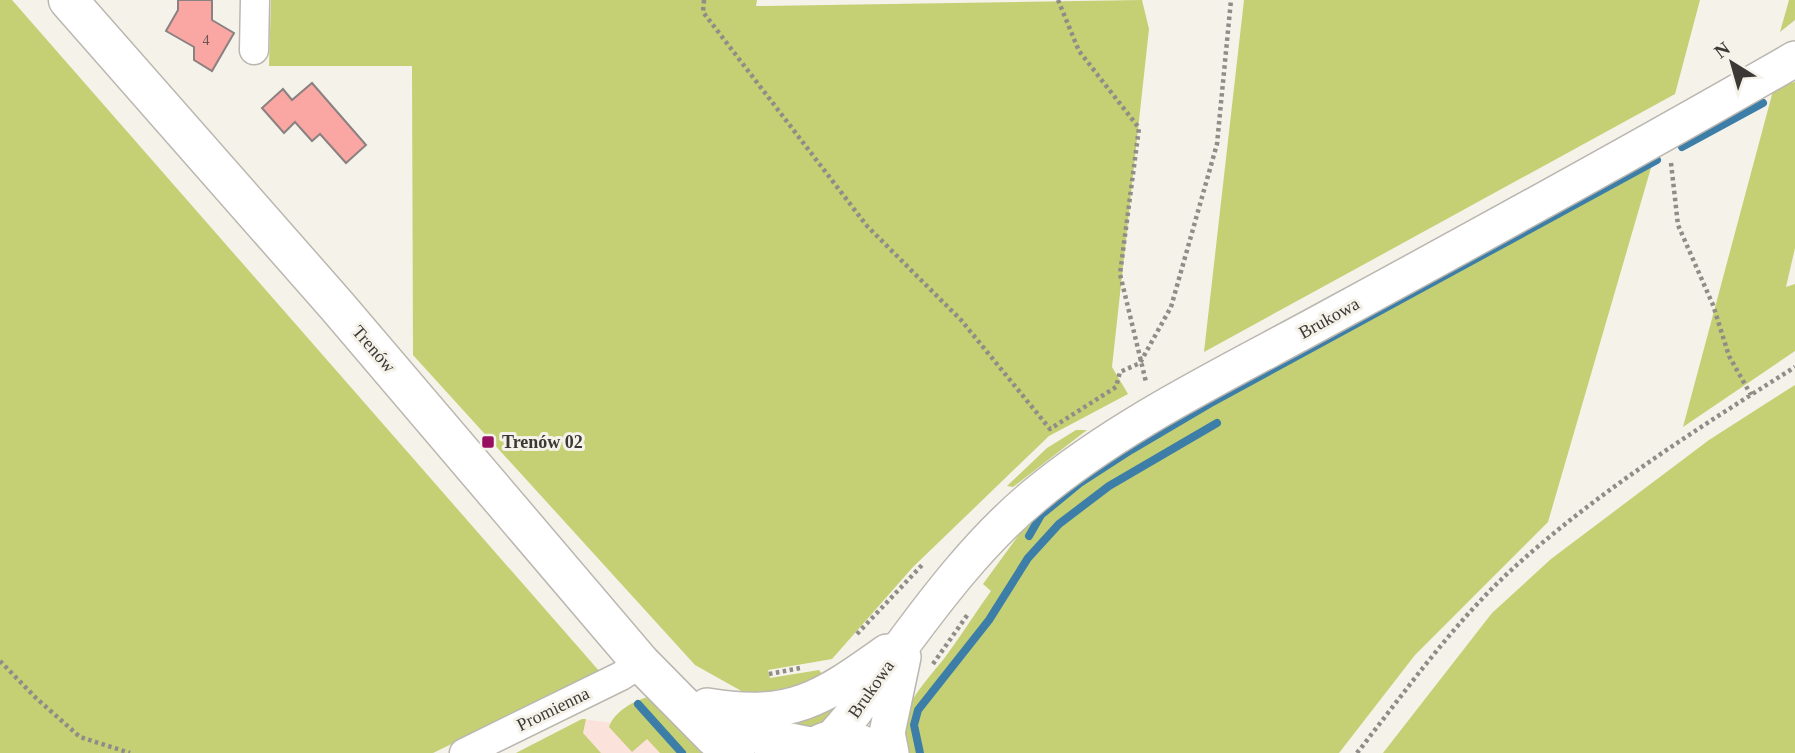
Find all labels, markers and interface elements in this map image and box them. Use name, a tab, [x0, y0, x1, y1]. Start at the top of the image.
north arrow	[1697, 28, 1767, 98]
house number: 4	[203, 33, 210, 48]
text: N	[1710, 37, 1734, 62]
street label: Brukowa	[1295, 293, 1363, 343]
street label: Trenów	[348, 322, 400, 376]
place label: Trenów 02	[502, 432, 583, 452]
marker: Trenów 02	[480, 434, 496, 450]
street label: Brukowa	[844, 656, 898, 722]
street label: Promienna	[514, 683, 592, 735]

